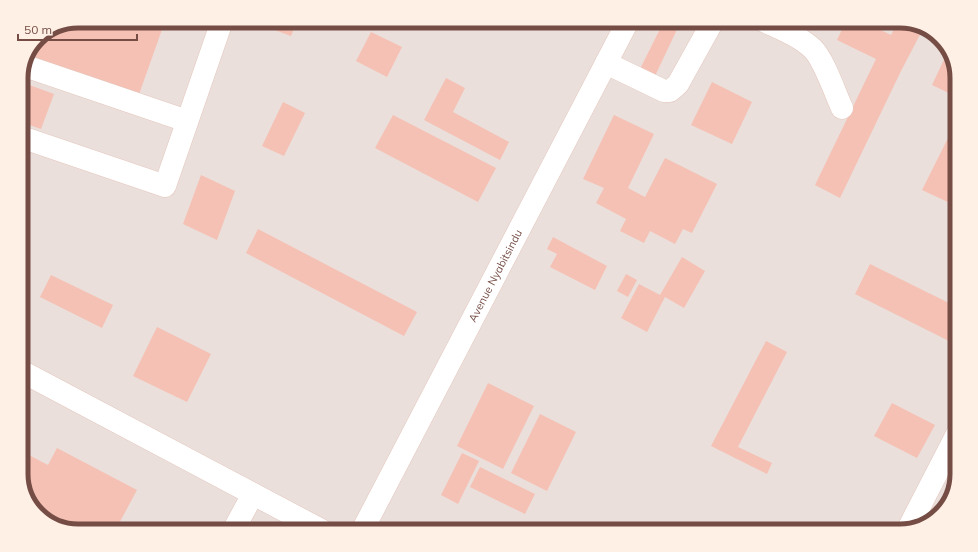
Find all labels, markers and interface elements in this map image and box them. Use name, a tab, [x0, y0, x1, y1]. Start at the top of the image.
scale bar	[18, 16, 137, 42]
text: 50 m	[24, 22, 52, 37]
street label: Avenue Nyabitsindu	[465, 227, 525, 324]

